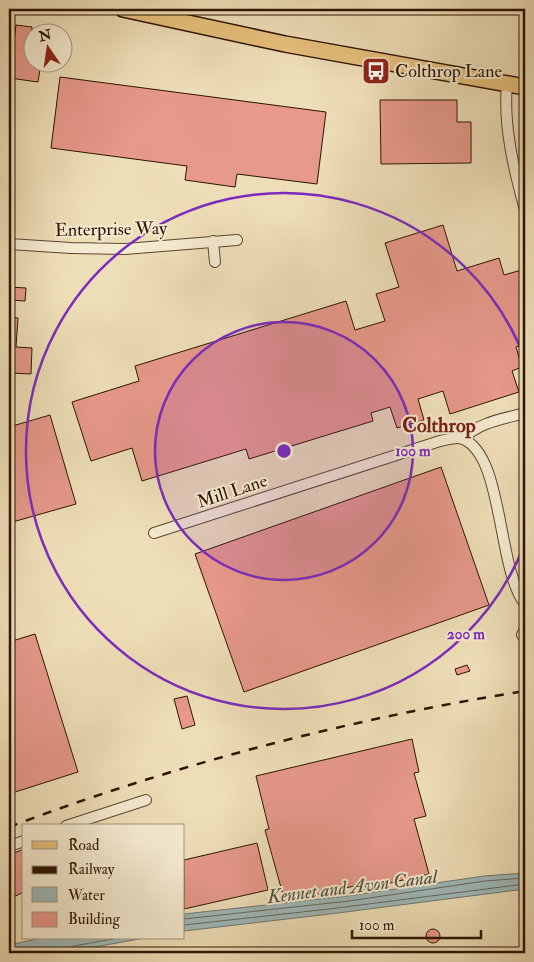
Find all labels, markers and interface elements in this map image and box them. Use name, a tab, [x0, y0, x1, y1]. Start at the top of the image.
north arrow	[22, 22, 72, 72]
text: N	[36, 26, 54, 46]
bus stop icon: Colthrop Lane	[361, 56, 391, 86]
place label: Colthrop Lane	[395, 60, 502, 83]
street label: Enterprise Way	[55, 217, 168, 242]
district label: Colthrop	[402, 413, 476, 439]
centre of rings	[275, 442, 293, 460]
text: 100 m	[395, 442, 431, 461]
street label: Mill Lane	[194, 469, 271, 514]
text: 200 m	[447, 625, 485, 644]
legend	[22, 824, 185, 940]
text: Road	[68, 836, 100, 855]
text: Railway	[68, 860, 115, 879]
water label: Kennet and Avon Canal	[265, 864, 440, 909]
text: Water	[67, 886, 105, 905]
scale bar	[352, 907, 480, 939]
text: Building	[68, 910, 120, 929]
text: 100 m	[359, 916, 395, 935]

